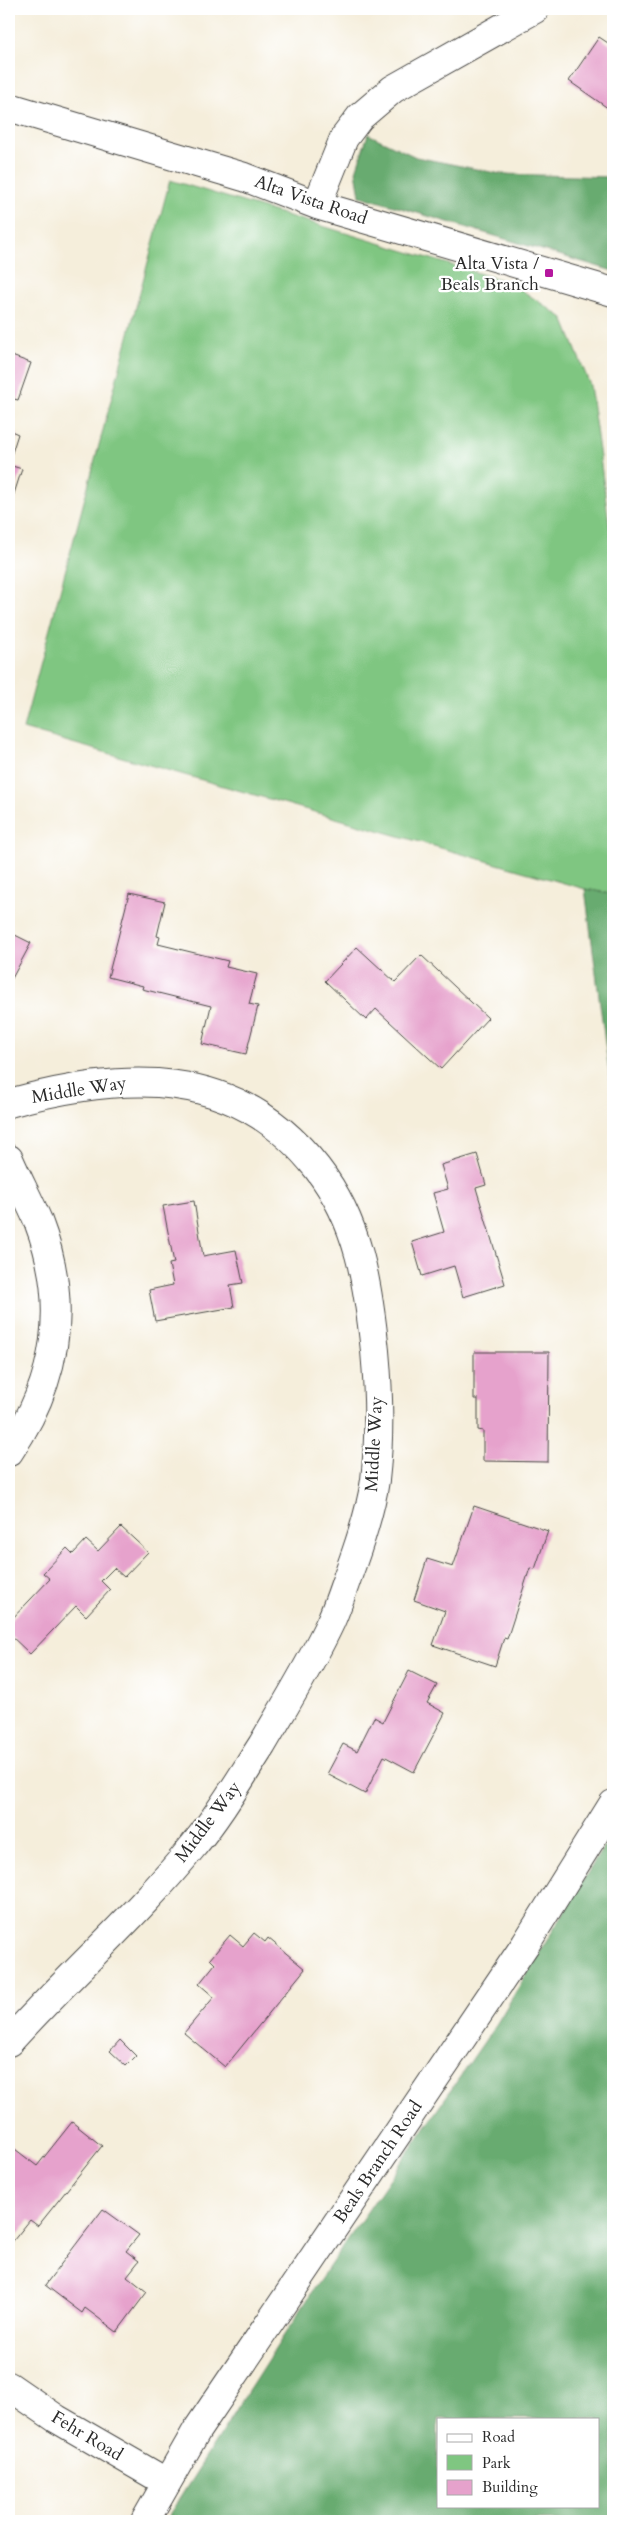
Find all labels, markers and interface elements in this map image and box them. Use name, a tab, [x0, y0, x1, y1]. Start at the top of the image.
street label: Alta Vista Road	[251, 169, 371, 231]
place label: Alta Vista / Beals Branch	[440, 251, 539, 297]
marker: Alta Vista / Beals Branch	[543, 267, 555, 279]
street label: Middle Way	[30, 1070, 129, 1110]
street label: Middle Way	[359, 1395, 389, 1493]
street label: Middle Way	[169, 1776, 247, 1868]
street label: Beals Branch Road	[328, 2095, 429, 2228]
street label: Fehr Road	[47, 2405, 128, 2467]
legend	[437, 2418, 600, 2508]
text: Road	[482, 2427, 515, 2447]
text: Park	[482, 2453, 511, 2473]
text: Building	[482, 2477, 538, 2497]

